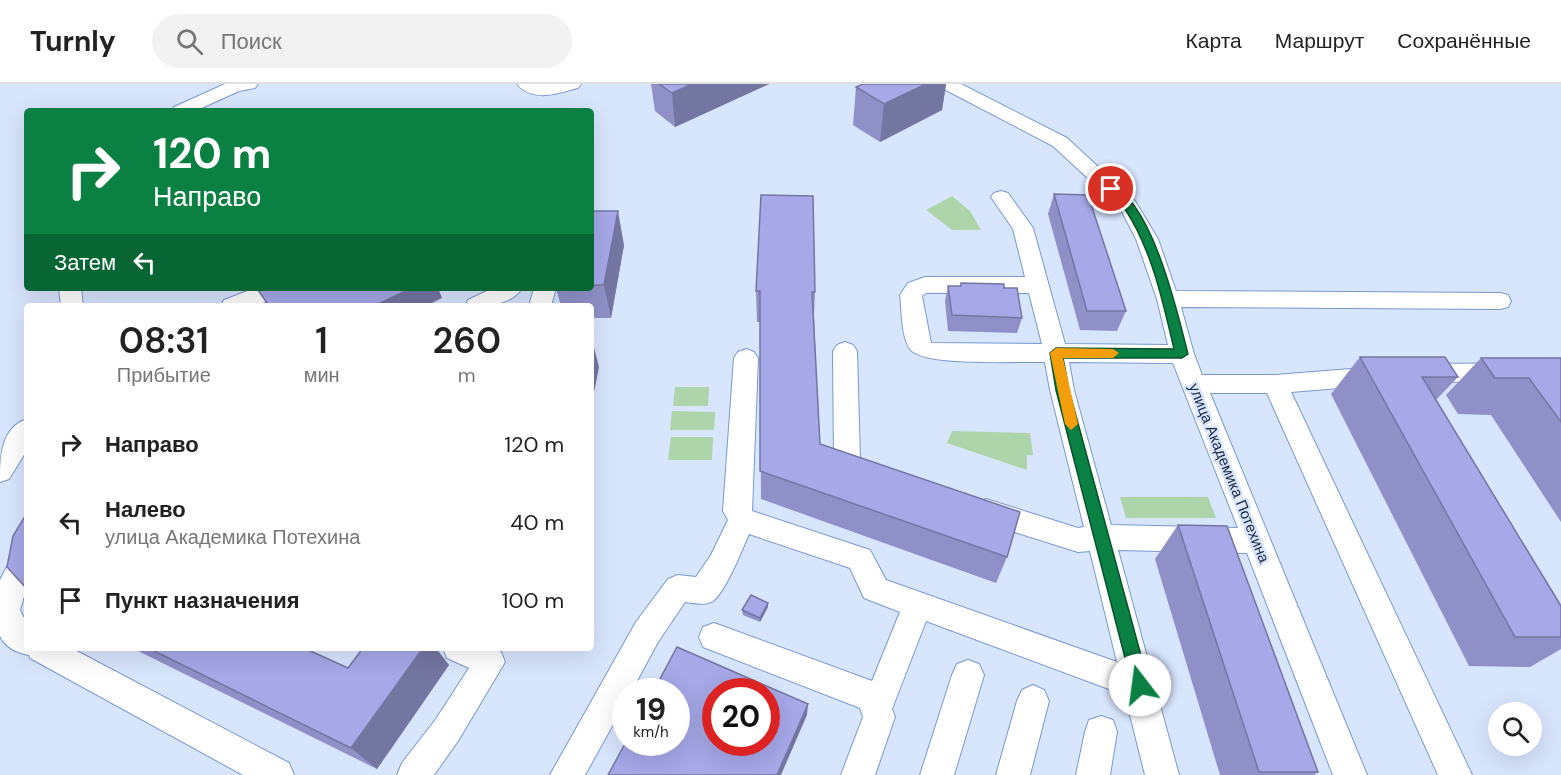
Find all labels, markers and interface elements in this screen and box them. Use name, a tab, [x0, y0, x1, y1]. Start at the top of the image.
search box	[152, 14, 572, 68]
text: Turnly	[30, 23, 116, 60]
icon: search	[173, 25, 206, 58]
text: Поиск	[221, 27, 282, 56]
text: Карта	[1186, 27, 1242, 55]
text: Маршрут	[1275, 27, 1364, 55]
text: Сохранённые	[1397, 27, 1531, 55]
text: 120 m	[153, 126, 271, 181]
icon: right	[54, 132, 132, 210]
pin	[1085, 163, 1136, 214]
icon: arrive	[1094, 172, 1127, 205]
text: Направо	[153, 179, 261, 214]
icon: left	[128, 246, 161, 279]
text: Затем	[54, 248, 116, 277]
text: 08:31	[119, 317, 209, 364]
text: 1	[315, 317, 328, 364]
text: 260	[432, 317, 501, 364]
text: Прибытие	[117, 362, 211, 388]
text: мин	[304, 362, 340, 388]
text: m	[458, 362, 476, 388]
street label: улица Академика Потехина	[1184, 380, 1274, 566]
icon: right	[54, 428, 87, 461]
text: Направо	[105, 430, 199, 459]
text: 120 m	[504, 430, 564, 459]
text: Налево	[105, 495, 186, 524]
icon: left	[54, 506, 87, 539]
text: 40 m	[510, 508, 564, 537]
text: улица Академика Потехина	[105, 524, 360, 550]
icon: arrive	[54, 584, 87, 617]
text: Пункт назначения	[105, 586, 300, 615]
text: 100 m	[502, 586, 564, 615]
position arrow	[1108, 653, 1172, 717]
speed limit sign: 20	[702, 678, 780, 756]
text: 19	[636, 690, 666, 729]
map controls	[1488, 702, 1542, 756]
button: search	[1488, 702, 1542, 756]
text: km/h	[633, 722, 669, 742]

